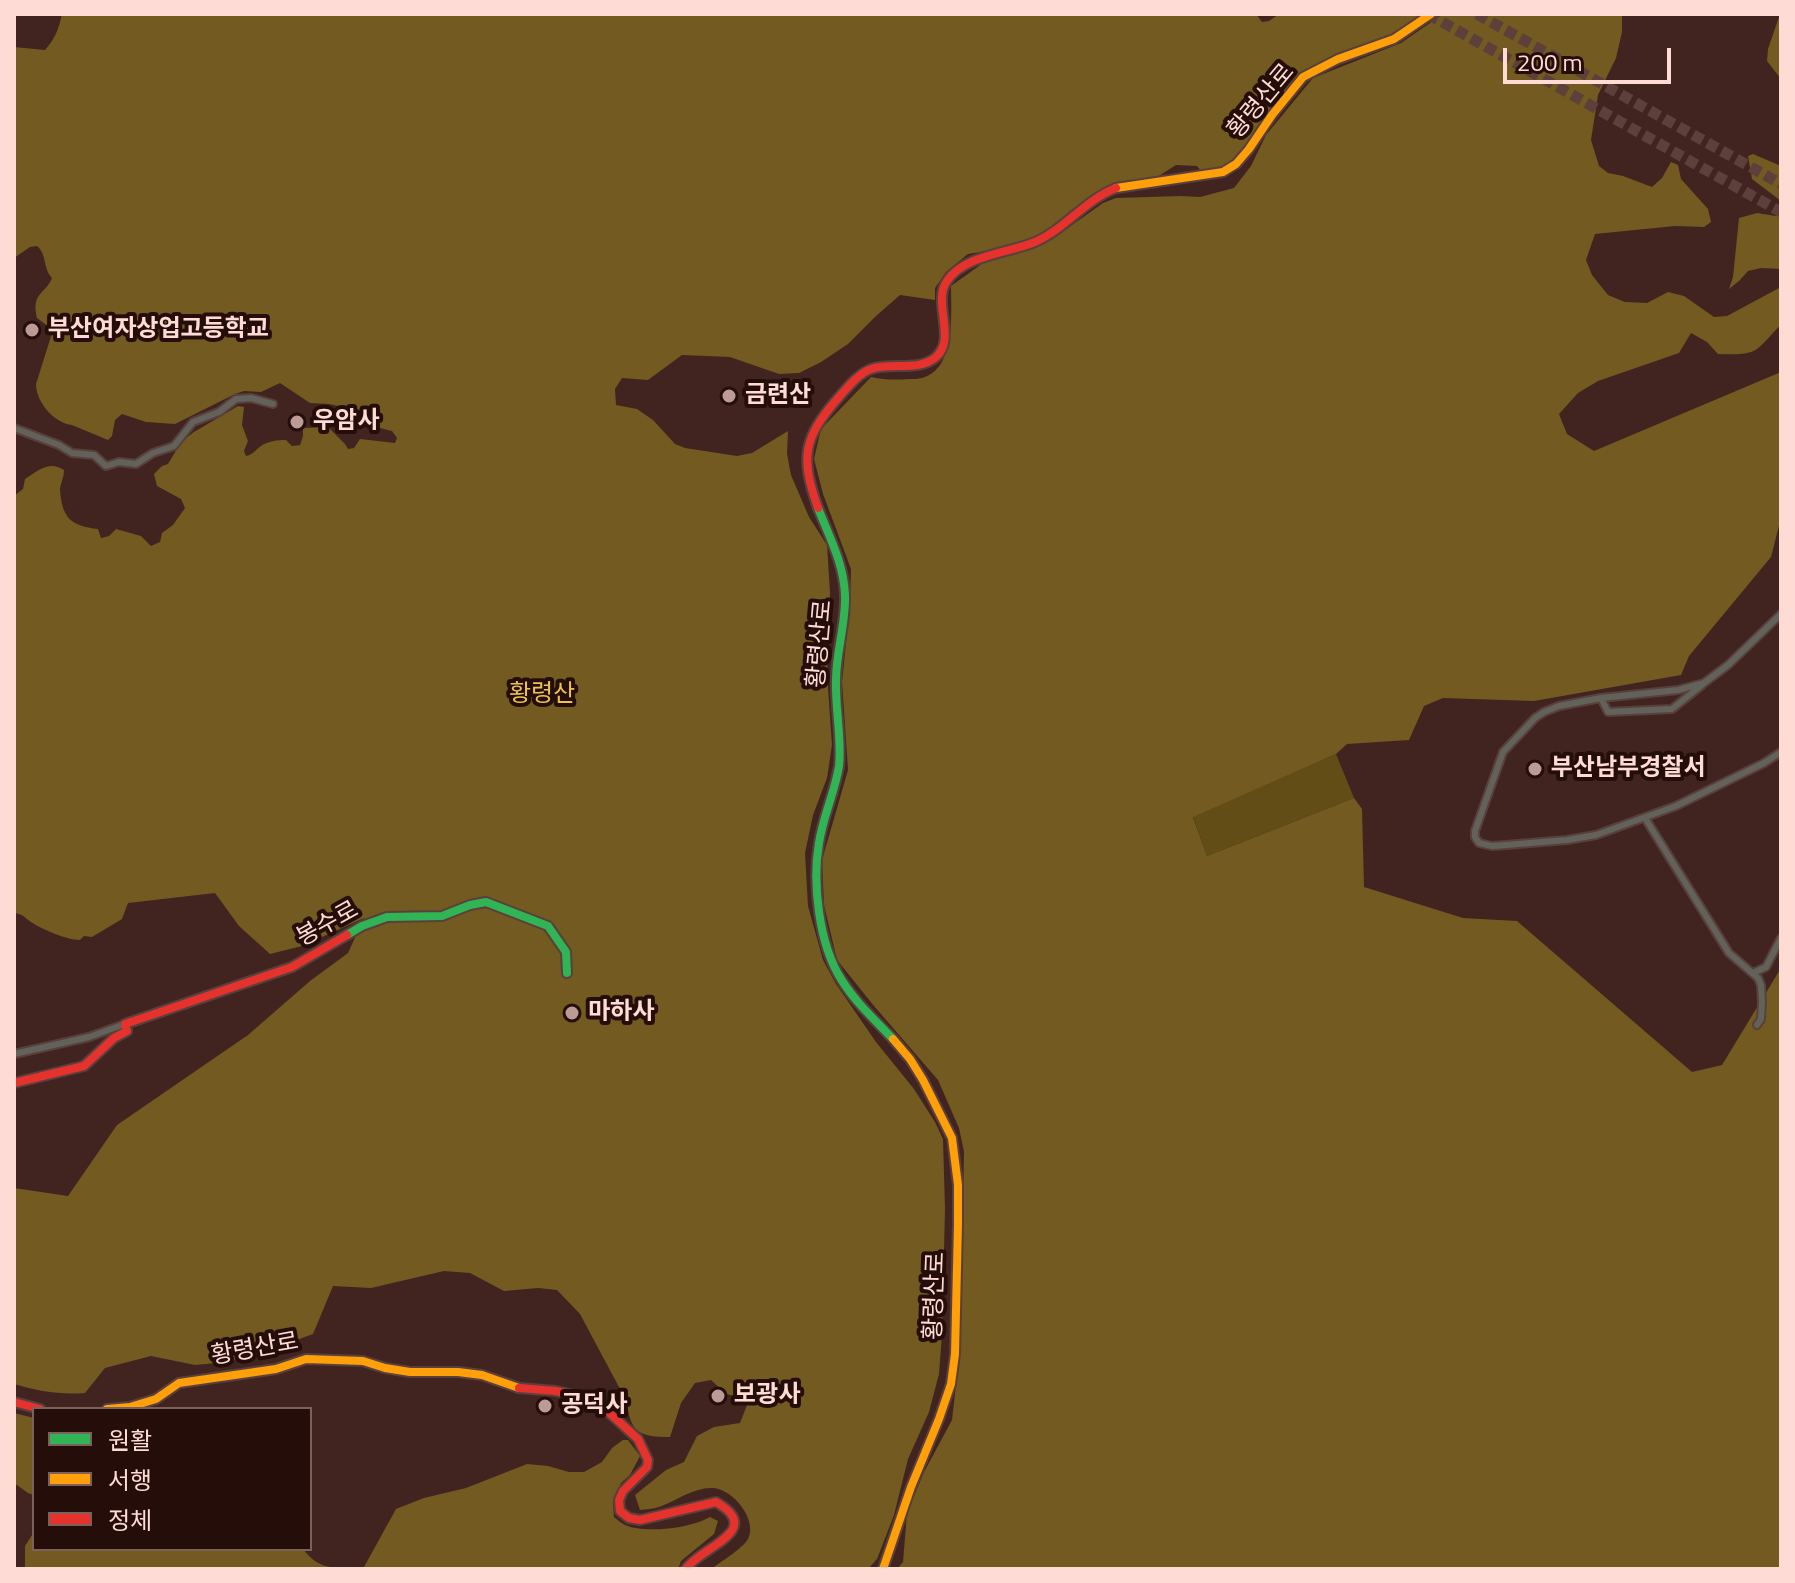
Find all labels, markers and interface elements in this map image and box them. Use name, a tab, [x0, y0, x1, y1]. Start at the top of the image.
scale bar	[1507, 32, 1675, 82]
text: 200 m	[1517, 44, 1583, 80]
street label: 황령산로	[1223, 59, 1301, 145]
place label: 부산여자상업고등학교	[48, 316, 269, 344]
marker: 부산여자상업고등학교	[23, 321, 41, 339]
place label: 금련산	[745, 382, 811, 410]
marker: 금련산	[720, 387, 738, 405]
place label: 우암사	[313, 408, 379, 436]
marker: 우암사	[288, 413, 306, 431]
street label: 황령산로	[803, 599, 839, 689]
park label: 황령산	[509, 681, 575, 709]
place label: 부산남부경찰서	[1551, 755, 1706, 783]
marker: 부산남부경찰서	[1526, 760, 1544, 778]
street label: 봉수로	[292, 896, 364, 954]
place label: 마하사	[588, 999, 654, 1027]
marker: 마하사	[563, 1004, 581, 1022]
street label: 황령산로	[920, 1251, 952, 1341]
street label: 황령산로	[209, 1328, 301, 1372]
place label: 보광사	[734, 1382, 800, 1410]
marker: 보광사	[709, 1387, 727, 1405]
place label: 공덕사	[561, 1392, 627, 1420]
marker: 공덕사	[536, 1397, 554, 1415]
legend	[32, 1407, 312, 1551]
text: 원활	[108, 1422, 152, 1458]
text: 서행	[108, 1462, 152, 1498]
text: 정체	[108, 1502, 152, 1538]

